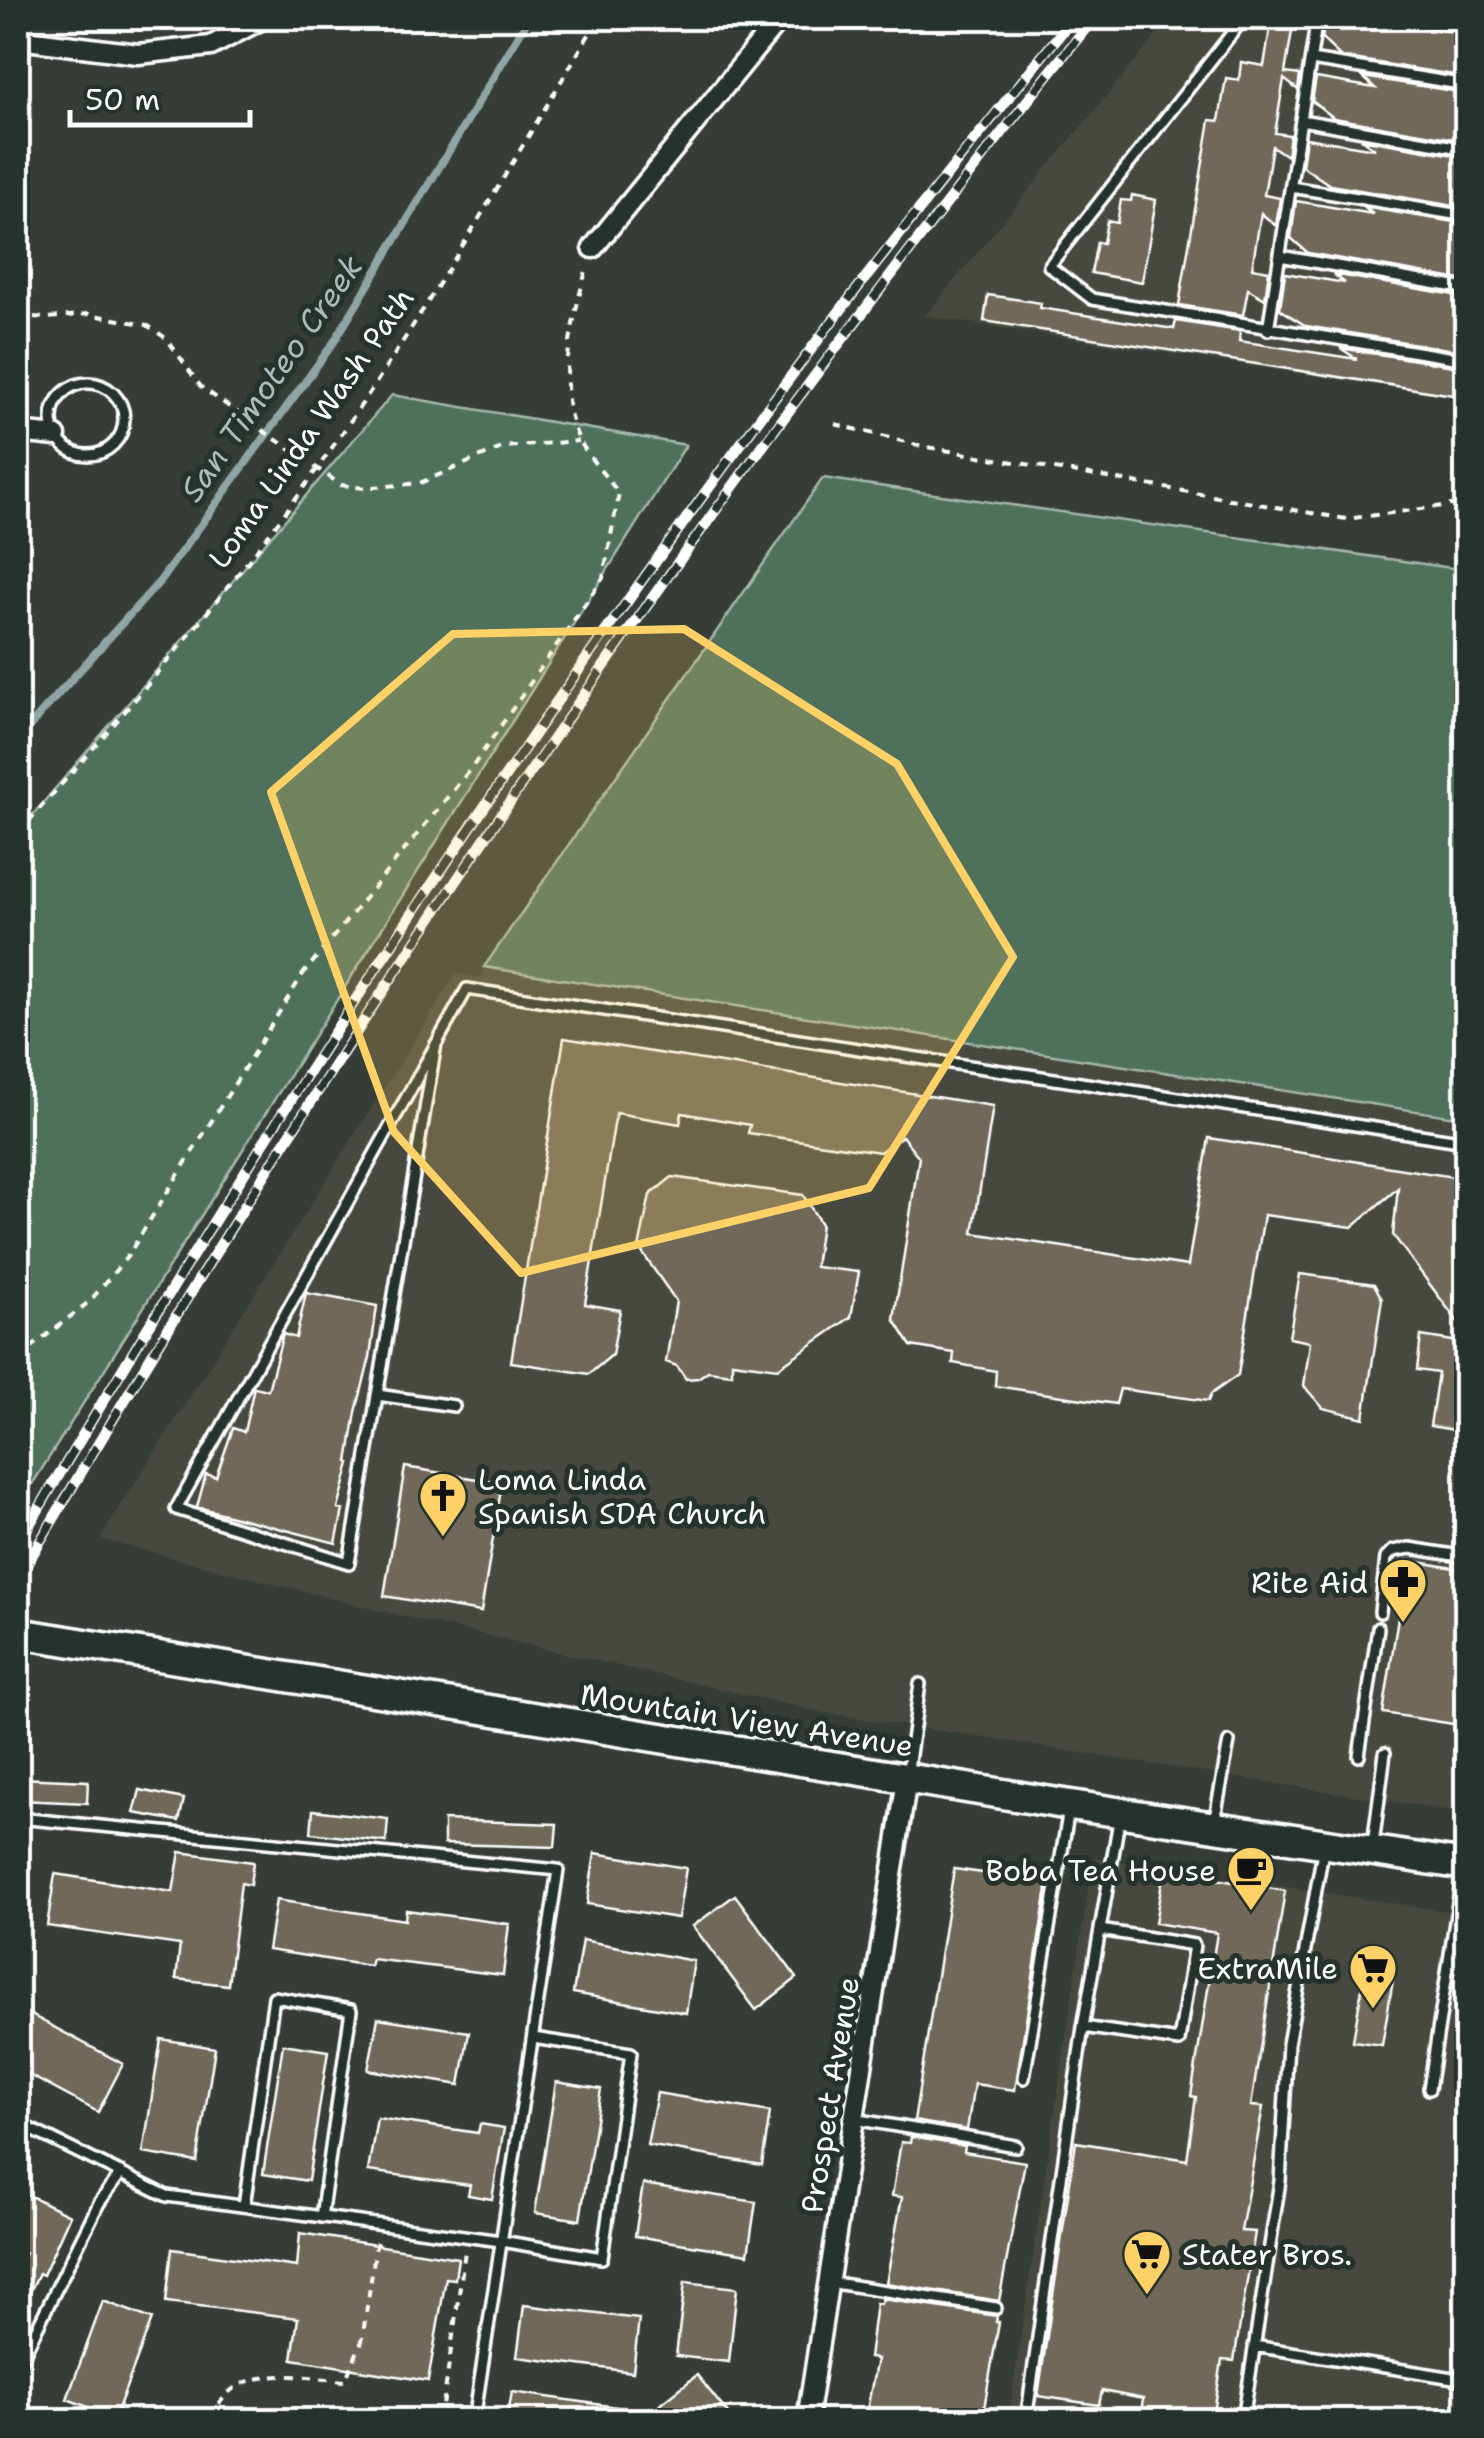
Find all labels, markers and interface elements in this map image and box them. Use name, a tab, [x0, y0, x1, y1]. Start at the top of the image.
scale bar	[70, 65, 250, 127]
text: 50 m	[85, 79, 160, 120]
water label: San Timoteo Creek	[170, 246, 372, 510]
street label: Loma Linda Wash Path	[199, 280, 423, 576]
place label: Loma Linda Spanish SDA Church	[478, 1459, 766, 1534]
church icon: Loma Linda Spanish SDA Church	[417, 1470, 469, 1538]
pharmacy icon: Rite Aid	[1377, 1556, 1429, 1624]
place label: Rite Aid	[1251, 1562, 1368, 1603]
street label: Mountain View Avenue	[578, 1673, 916, 1767]
cafe icon: Boba Tea House	[1225, 1844, 1277, 1912]
place label: Boba Tea House	[985, 1850, 1216, 1891]
supermarket icon: ExtraMile	[1347, 1942, 1399, 2010]
place label: ExtraMile	[1197, 1948, 1338, 1989]
street label: Prospect Avenue	[791, 1974, 869, 2216]
supermarket icon: Stater Bros.	[1121, 2228, 1173, 2296]
place label: Stater Bros.	[1182, 2234, 1352, 2275]

